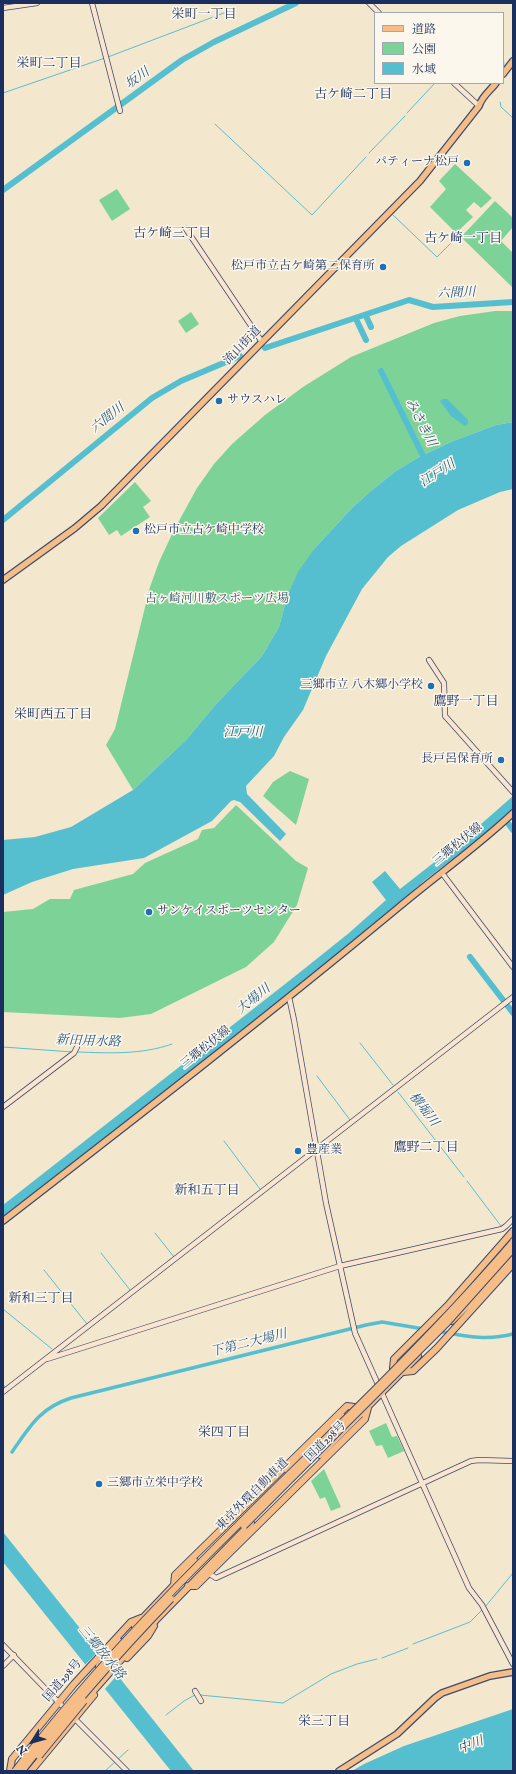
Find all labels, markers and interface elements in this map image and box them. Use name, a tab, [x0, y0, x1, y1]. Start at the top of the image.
district label: 栄町一丁目	[172, 7, 236, 23]
legend	[374, 12, 504, 84]
text: 道路	[412, 22, 436, 37]
text: 公園	[412, 42, 436, 57]
district label: 栄町二丁目	[17, 56, 81, 72]
text: 水域	[412, 62, 436, 77]
water label: 坂川	[123, 65, 153, 93]
district label: 古ケ崎二丁目	[314, 87, 392, 103]
place label: パティーナ松戸	[375, 156, 459, 170]
marker: パティーナ松戸	[462, 158, 472, 168]
district label: 古ケ崎三丁目	[133, 226, 211, 242]
district label: 古ケ崎一丁目	[424, 231, 502, 247]
place label: 松戸市立古ケ崎第二保育所	[231, 260, 375, 274]
marker: 松戸市立古ケ崎第二保育所	[378, 262, 388, 272]
water label: 六間川	[436, 285, 476, 303]
street label: 流山街道	[221, 324, 265, 368]
place label: サウスハレ	[227, 394, 287, 408]
marker: サウスハレ	[214, 396, 224, 406]
water label: みさき川	[401, 396, 439, 450]
water label: 六間川	[88, 401, 128, 437]
water label: 江戸川	[417, 457, 459, 491]
place label: 松戸市立古ケ崎中学校	[144, 524, 264, 538]
marker: 松戸市立古ケ崎中学校	[131, 526, 141, 536]
park label: 古ヶ崎河川敷スポーツ広場	[145, 593, 289, 607]
place label: 三郷市立 八木郷小学校	[300, 679, 423, 693]
marker: 三郷市立 八木郷小学校	[426, 681, 436, 691]
district label: 鷹野一丁目	[434, 694, 498, 710]
district label: 栄町西五丁目	[14, 707, 92, 723]
water label: 江戸川	[224, 725, 262, 741]
place label: 長戸呂保育所	[421, 753, 493, 767]
marker: 長戸呂保育所	[496, 755, 506, 765]
street label: 三郷松伏線	[430, 821, 486, 869]
place label: サンケイスポーツセンター	[157, 905, 301, 919]
marker: サンケイスポーツセンター	[144, 907, 154, 917]
water label: 大場川	[234, 982, 274, 1018]
street label: 三郷松伏線	[178, 1024, 234, 1072]
water label: 新田用水路	[55, 1033, 121, 1051]
water label: 横堀川	[405, 1090, 441, 1130]
district label: 鷹野二丁目	[394, 1140, 458, 1156]
place label: 豊産業	[306, 1144, 342, 1158]
marker: 豊産業	[293, 1146, 303, 1156]
district label: 新和五丁目	[175, 1183, 239, 1199]
district label: 新和三丁目	[9, 1291, 73, 1307]
water label: 下第二大場川	[209, 1327, 289, 1361]
street label: 国道298号	[302, 1419, 350, 1465]
district label: 栄四丁目	[198, 1425, 250, 1441]
street label: 東京外環自動車道	[214, 1456, 292, 1534]
place label: 三郷市立栄中学校	[107, 1477, 203, 1491]
marker: 三郷市立栄中学校	[94, 1479, 104, 1489]
water label: 三郷放水路	[74, 1623, 128, 1683]
street label: 国道298号	[41, 1657, 85, 1705]
district label: 栄三丁目	[298, 1714, 350, 1730]
north arrow	[12, 1722, 52, 1762]
water label: 中川	[456, 1734, 486, 1758]
text: N	[14, 1741, 31, 1757]

